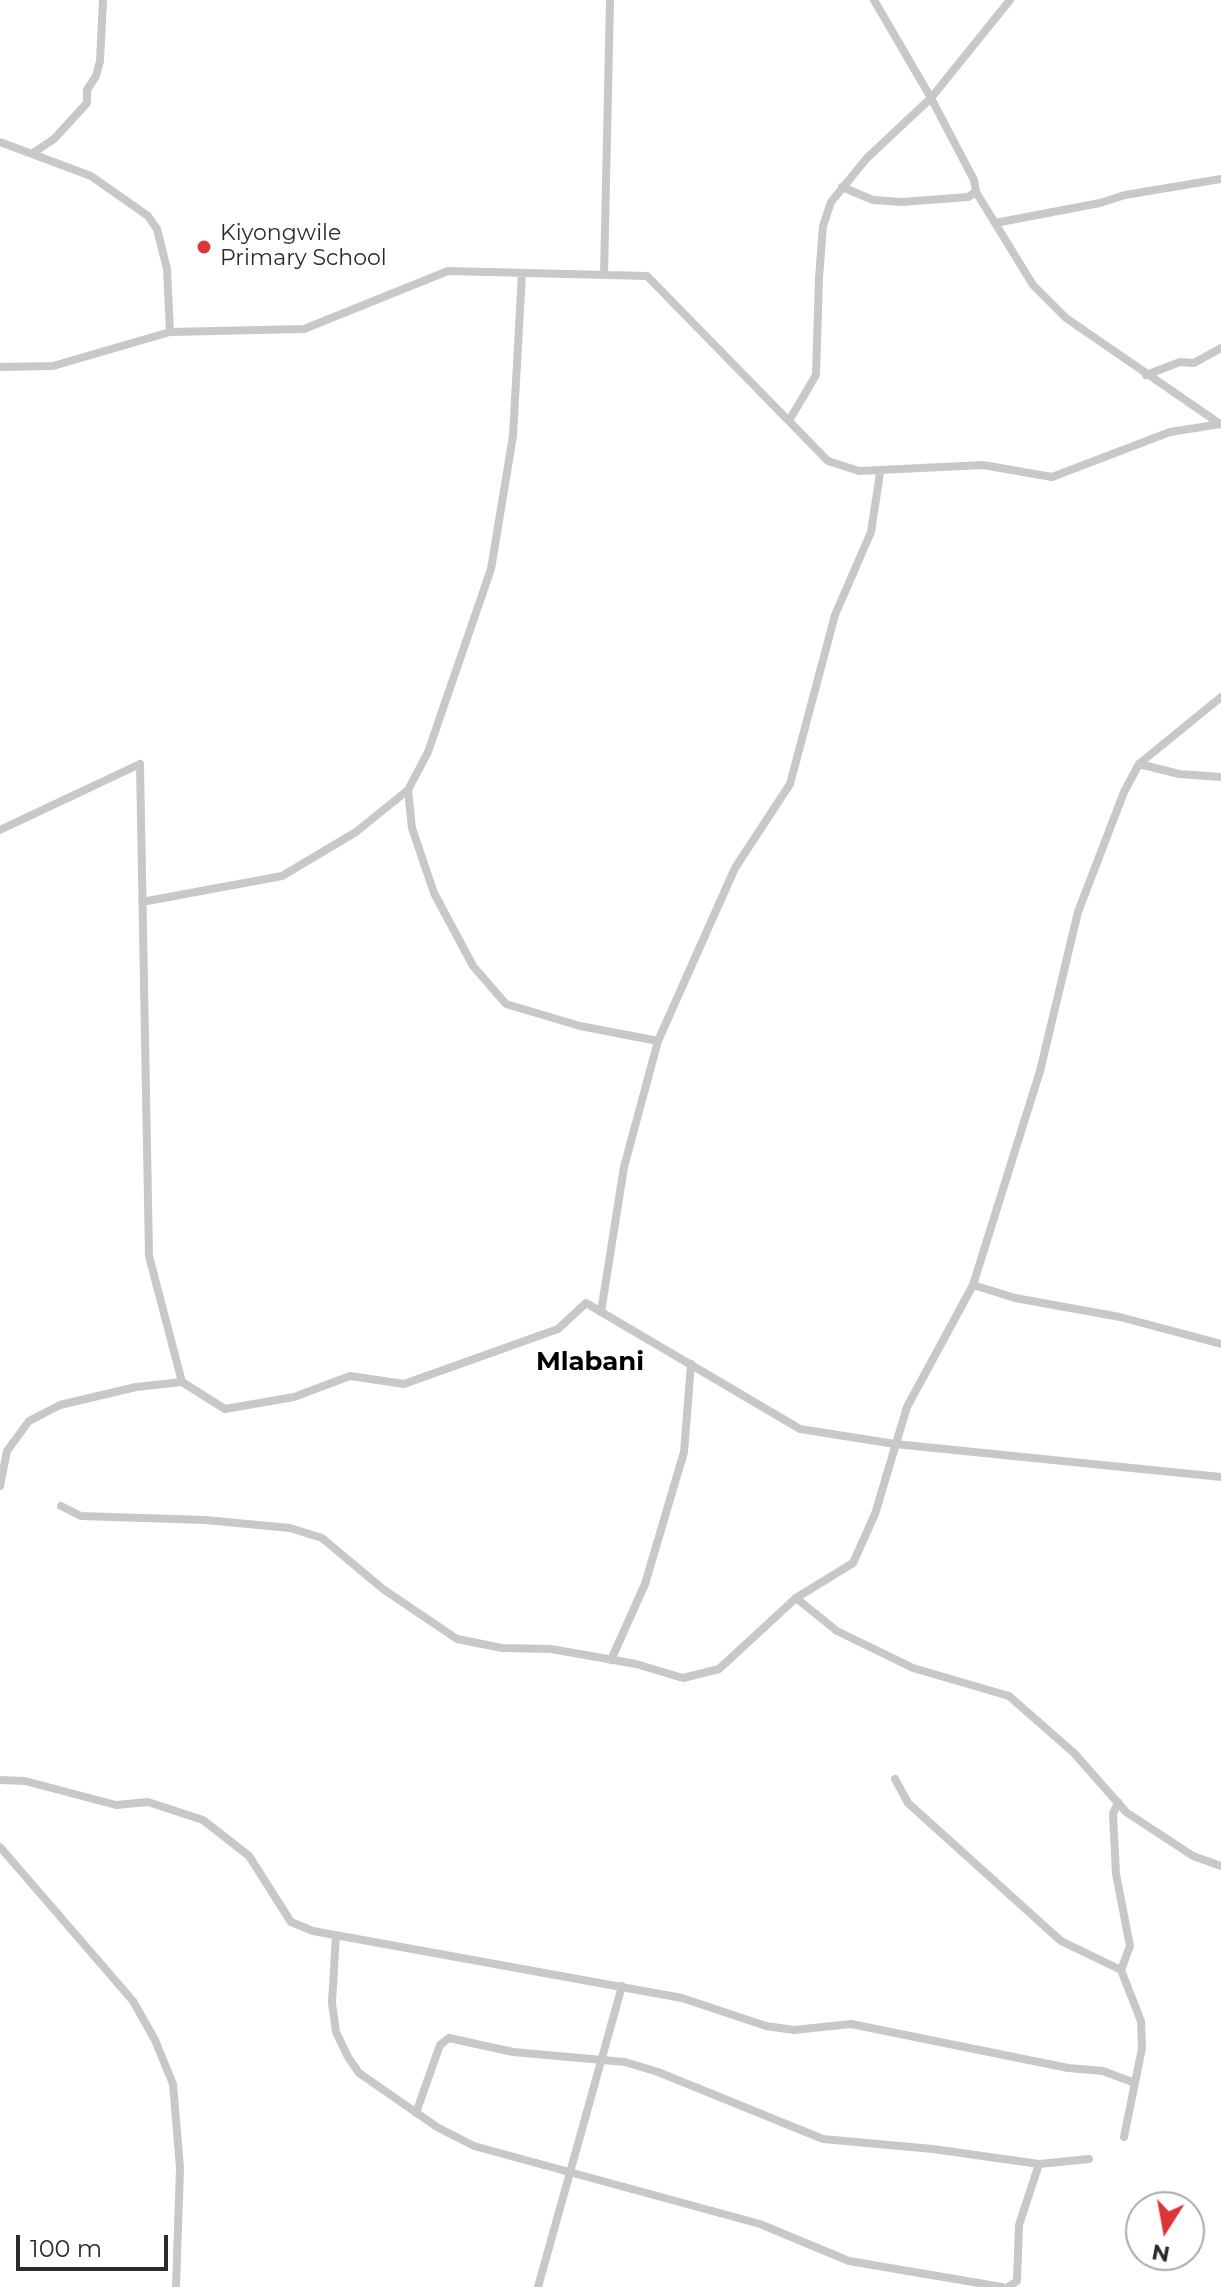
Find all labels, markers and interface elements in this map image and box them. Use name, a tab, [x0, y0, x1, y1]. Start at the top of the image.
place label: Kiyongwile Primary School	[220, 221, 387, 272]
marker: Kiyongwile Primary School	[195, 238, 213, 256]
district label: Mlabani	[536, 1346, 644, 1378]
north arrow	[1125, 2191, 1205, 2271]
scale bar	[20, 2219, 172, 2269]
text: 100 m	[30, 2234, 102, 2263]
text: N	[1149, 2238, 1172, 2268]

